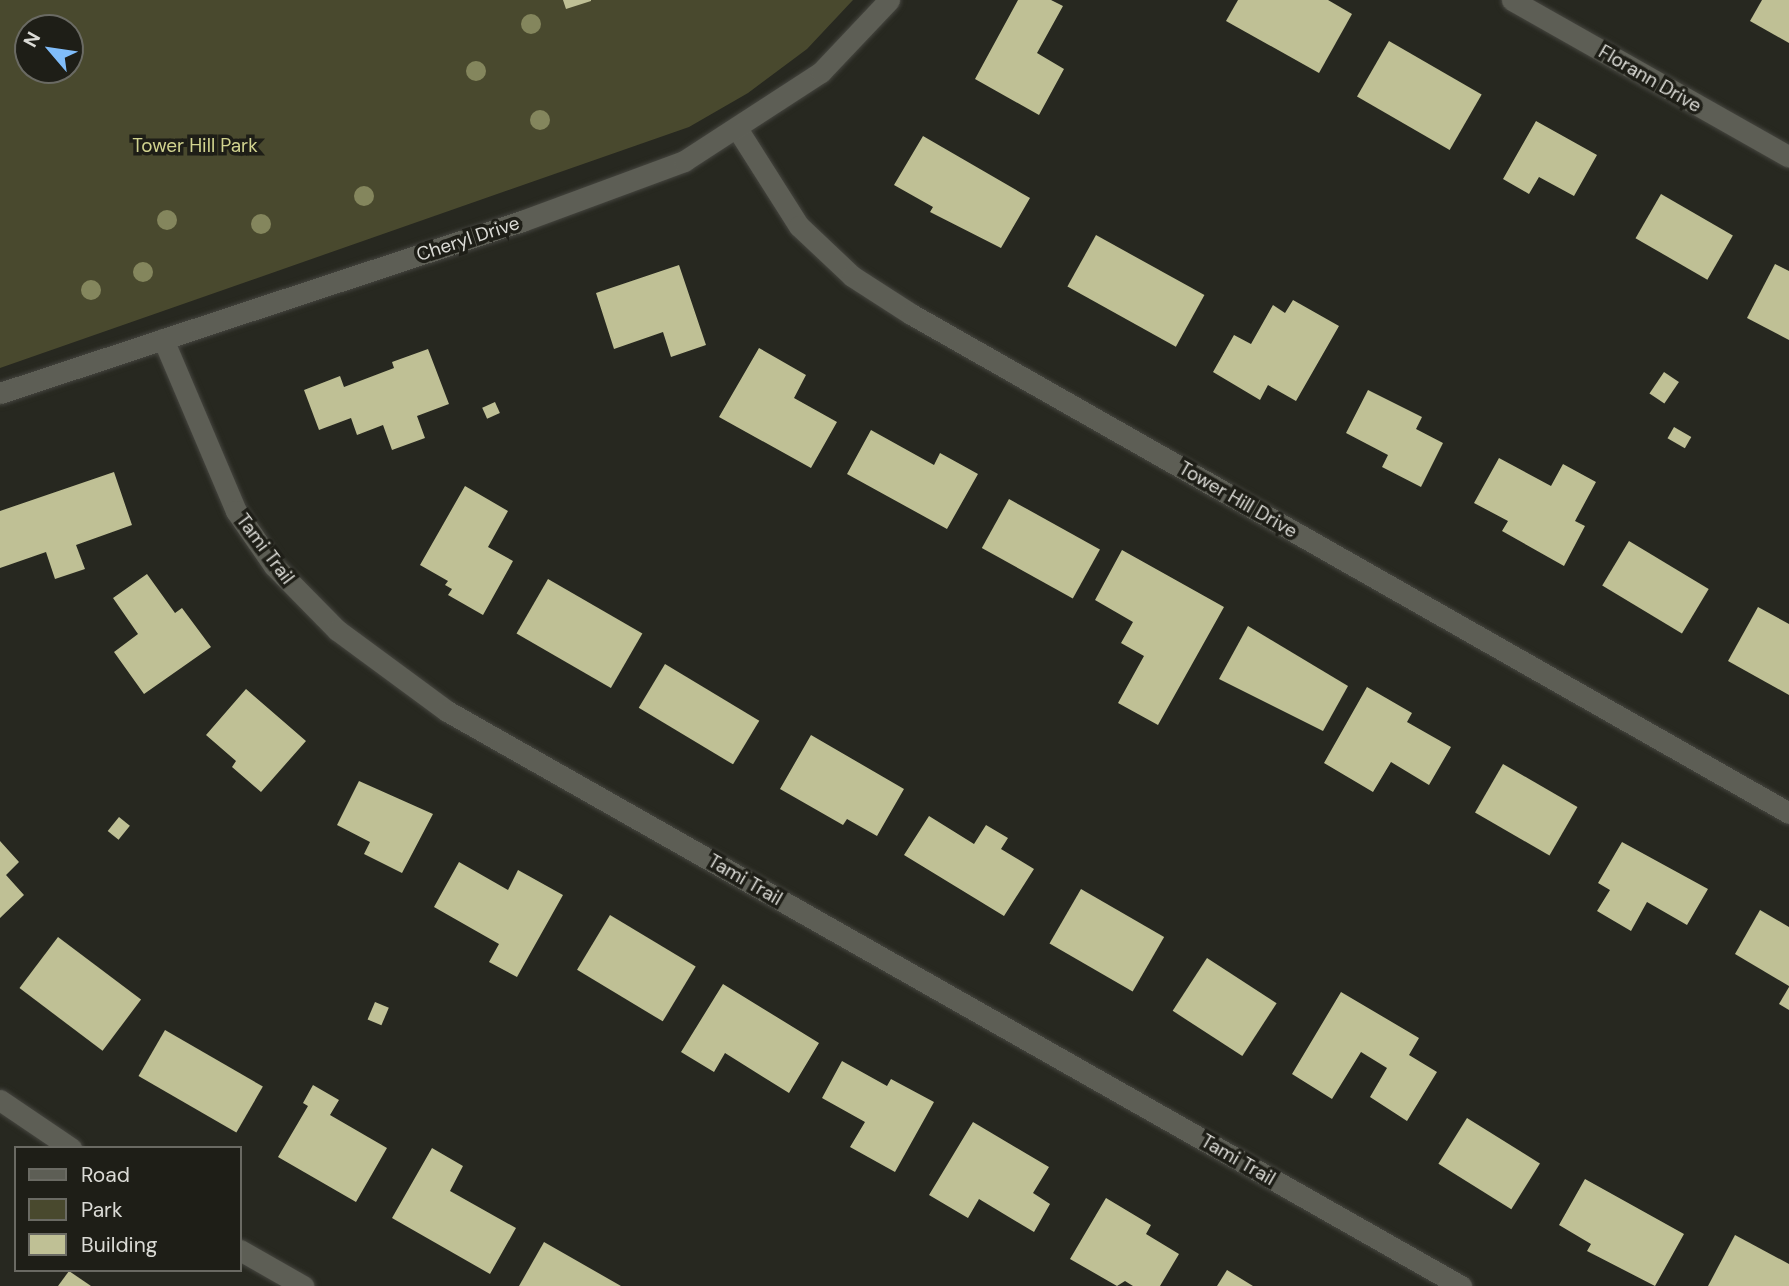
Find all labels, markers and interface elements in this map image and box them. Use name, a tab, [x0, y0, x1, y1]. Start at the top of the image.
north arrow	[14, 14, 84, 84]
text: N	[18, 27, 46, 52]
street label: Florann Drive	[1595, 40, 1705, 118]
park label: Tower Hill Park	[132, 135, 258, 157]
street label: Cheryl Drive	[413, 212, 523, 266]
street label: Tower Hill Drive	[1175, 457, 1301, 543]
street label: Tami Trail	[231, 509, 299, 589]
street label: Tami Trail	[704, 850, 786, 910]
street label: Tami Trail	[1197, 1130, 1279, 1190]
legend	[14, 1146, 242, 1272]
text: Road	[81, 1161, 130, 1189]
text: Park	[81, 1196, 122, 1224]
text: Building	[81, 1231, 157, 1259]

